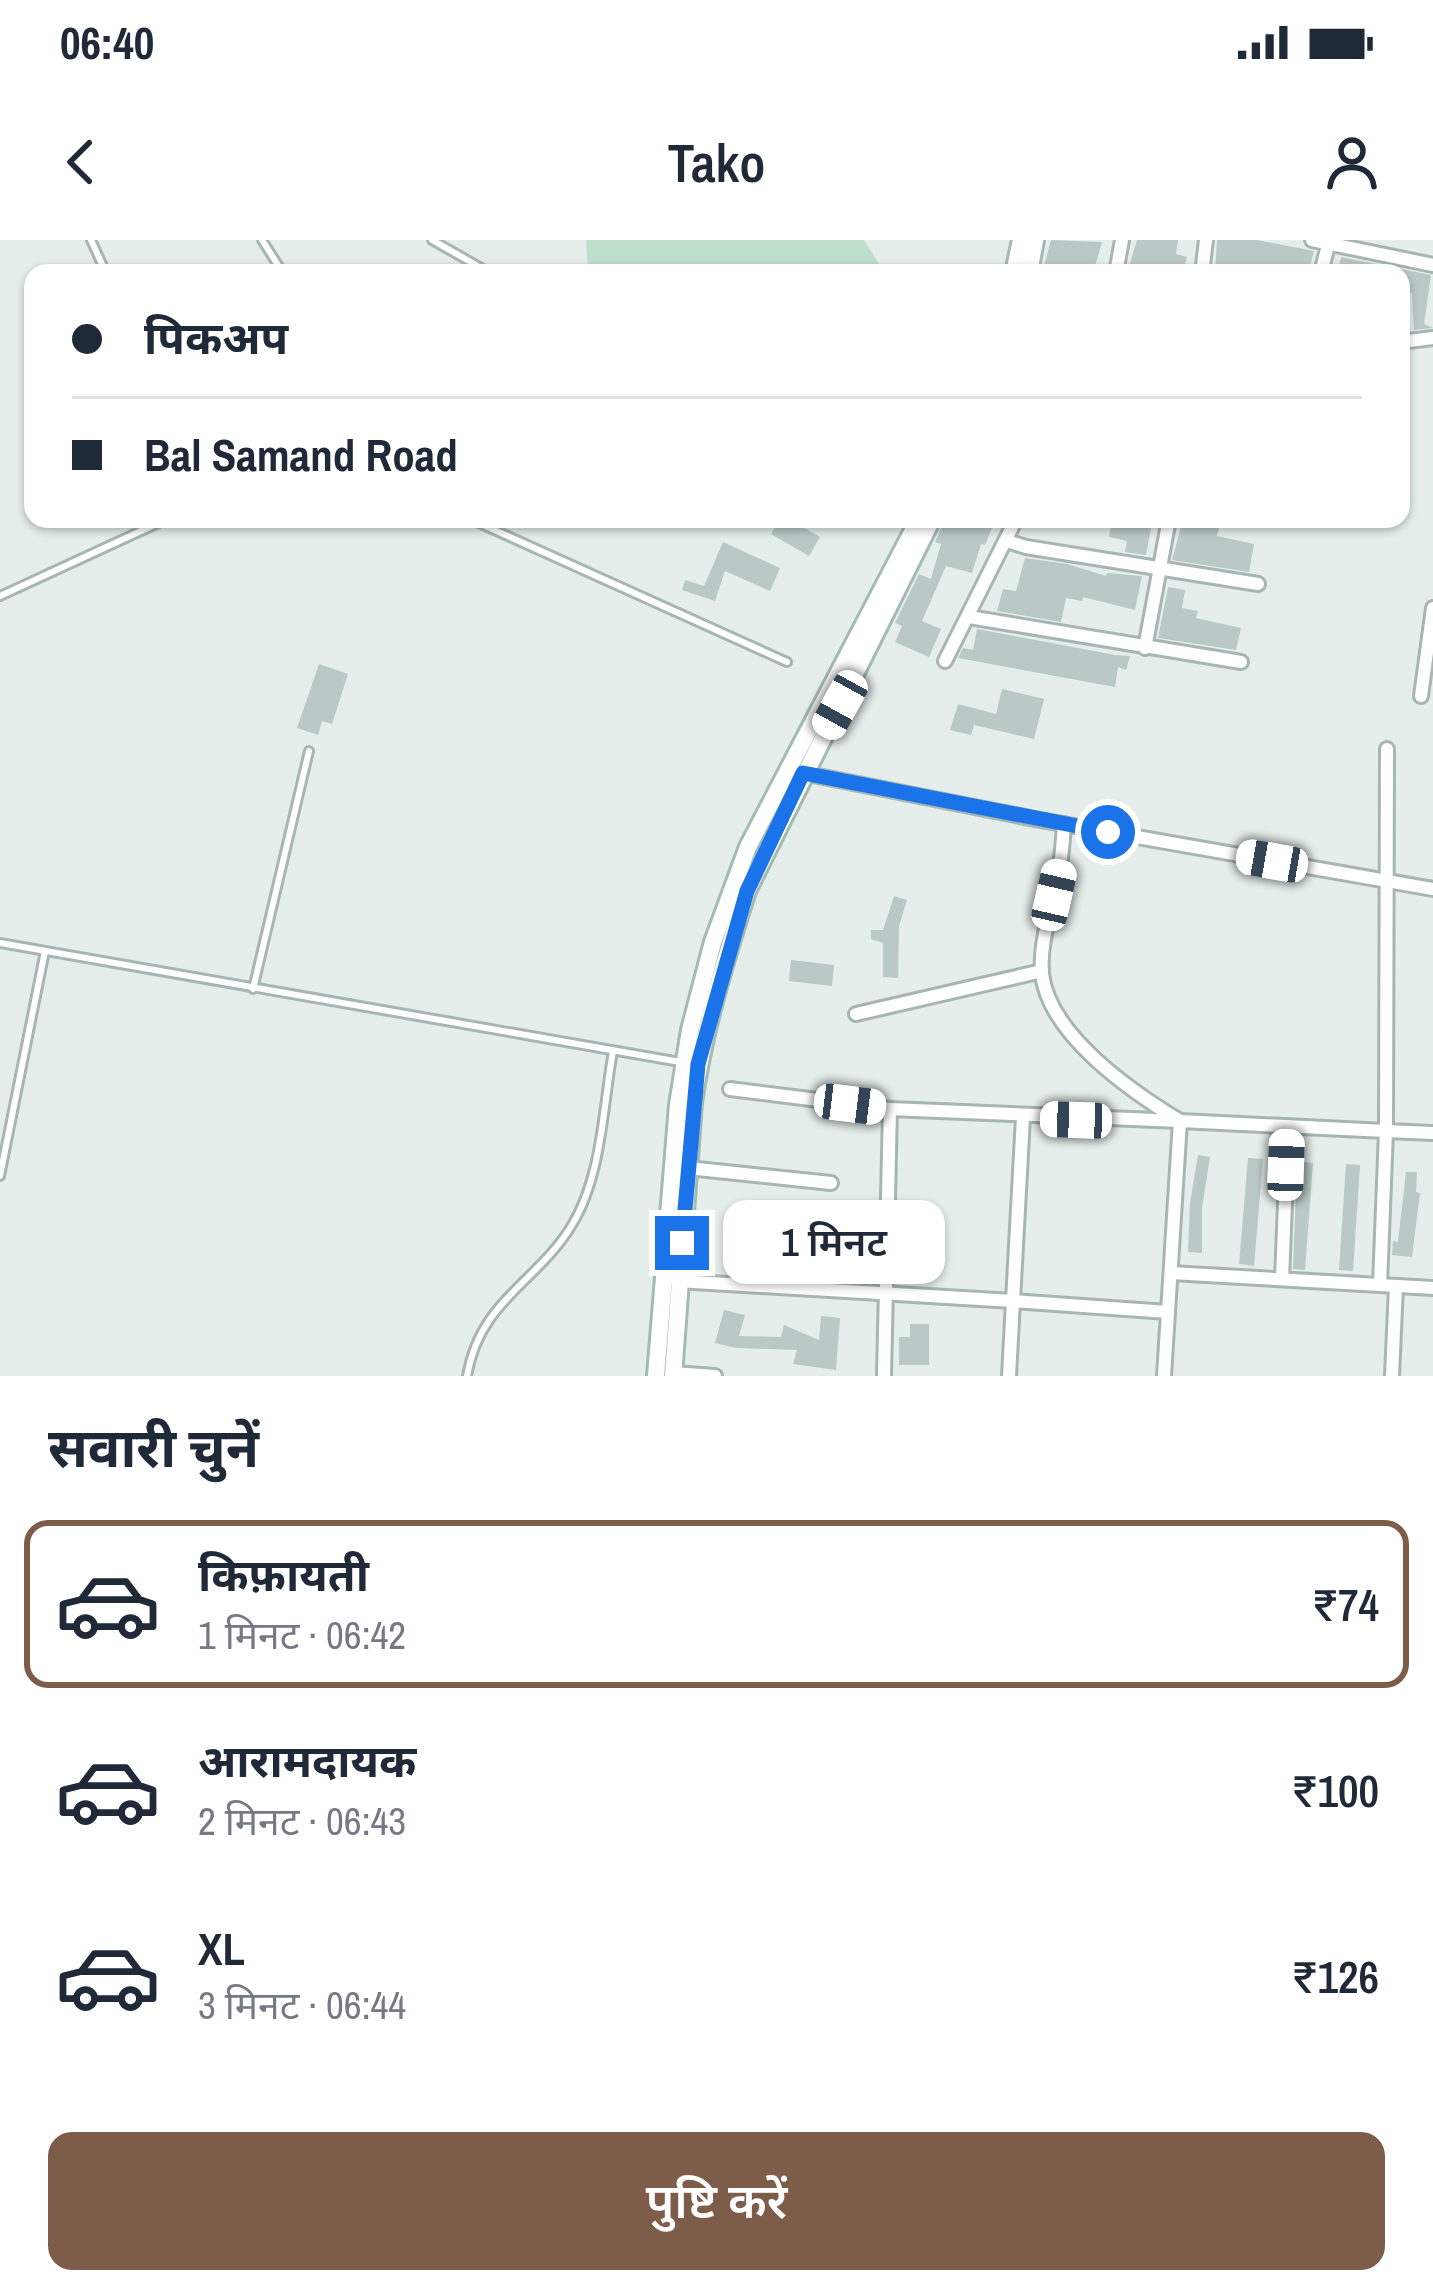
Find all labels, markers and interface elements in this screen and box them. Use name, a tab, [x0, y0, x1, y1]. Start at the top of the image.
text: 06:40	[60, 12, 154, 73]
text: Tako	[667, 126, 766, 199]
icon: back	[48, 129, 114, 195]
icon: person	[1319, 129, 1385, 195]
text: पिकअप	[144, 307, 288, 368]
text: Bal Samand Road	[144, 424, 458, 485]
car	[807, 665, 873, 745]
route start	[1081, 805, 1135, 859]
car	[1233, 837, 1311, 885]
car	[1028, 856, 1080, 934]
car	[812, 1082, 888, 1126]
car	[1039, 1101, 1113, 1139]
car	[1267, 1128, 1305, 1202]
callout: 1 मिनट	[724, 1201, 946, 1285]
route end	[655, 1216, 709, 1270]
text: 1 मिनट	[781, 1216, 887, 1268]
text: सवारी चुनें	[48, 1411, 259, 1484]
text: किफ़ायती	[198, 1544, 369, 1605]
icon: car	[54, 1550, 162, 1658]
text: ₹74	[1312, 1574, 1379, 1635]
text: 1 मिनट · 06:42	[198, 1609, 406, 1661]
text: आरामदायक	[198, 1730, 416, 1791]
icon: car	[54, 1736, 162, 1844]
text: ₹100	[1292, 1760, 1379, 1821]
text: 2 मिनट · 06:43	[198, 1795, 406, 1847]
text: XL	[198, 1918, 245, 1979]
icon: car	[54, 1922, 162, 2030]
text: ₹126	[1292, 1946, 1379, 2007]
text: 3 मिनट · 06:44	[198, 1979, 406, 2031]
button: पुष्टि करें	[48, 2132, 1385, 2270]

